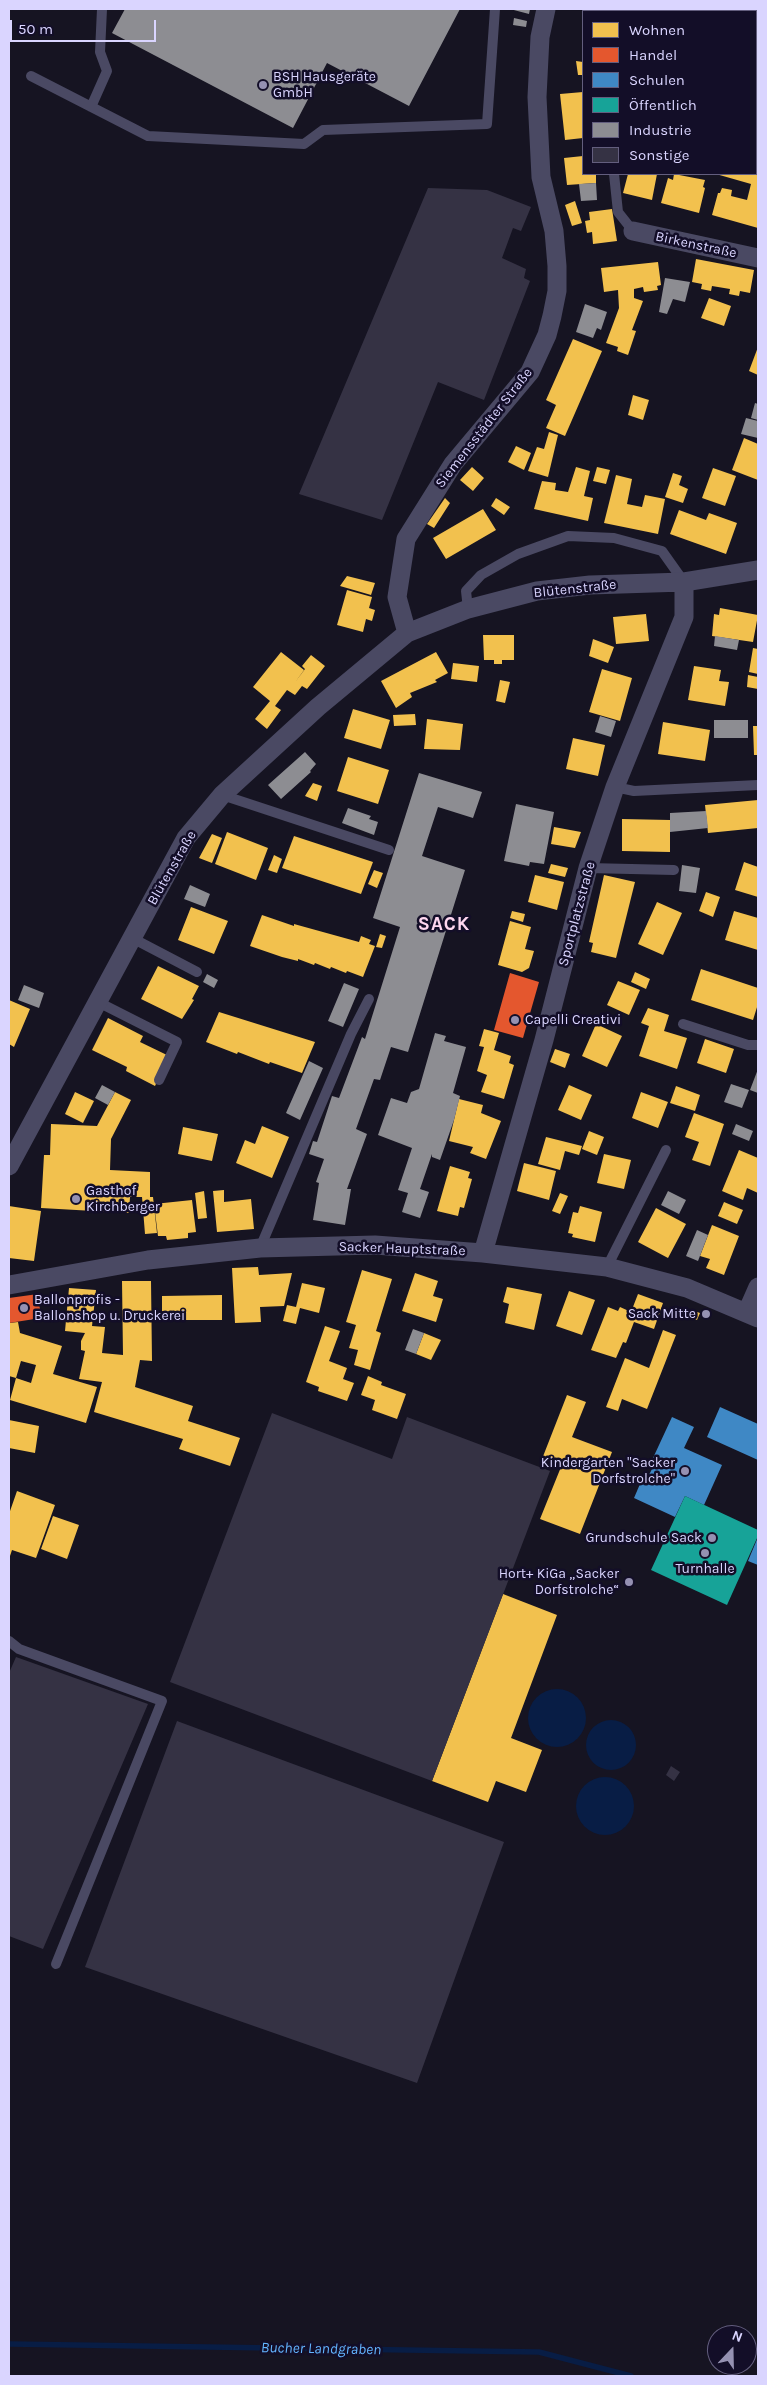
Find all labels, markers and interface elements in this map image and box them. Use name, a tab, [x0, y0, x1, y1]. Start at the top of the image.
scale bar	[12, 10, 159, 42]
legend	[582, 10, 757, 175]
text: 50 m	[18, 20, 53, 38]
text: Wohnen	[629, 21, 685, 39]
text: Handel	[629, 46, 677, 64]
place label: BSH Hausgeräte GmbH	[273, 69, 376, 102]
text: Schulen	[629, 71, 685, 89]
marker: BSH Hausgeräte GmbH	[257, 79, 269, 91]
text: Öffentlich	[629, 96, 697, 114]
text: Industrie	[629, 121, 691, 139]
text: Sonstige	[629, 146, 689, 164]
street label: Birkenstraße	[654, 228, 738, 262]
street label: Siemensstädter Straße	[432, 365, 536, 491]
street label: Blütenstraße	[533, 576, 617, 602]
street label: Blütenstraße	[144, 828, 200, 908]
street label: Sportplatzstraße	[555, 860, 599, 968]
district label: SACK	[417, 914, 471, 936]
place label: Capelli Creativi	[525, 1012, 621, 1028]
marker: Capelli Creativi	[509, 1014, 521, 1026]
place label: Gasthof Kirchberger	[86, 1183, 160, 1216]
marker: Gasthof Kirchberger	[70, 1193, 82, 1205]
street label: Sacker Hauptstraße	[338, 1238, 466, 1260]
place label: Ballonprofis - Ballonshop u. Druckerei	[34, 1292, 185, 1324]
marker: Ballonprofis - Ballonshop u. Druckerei	[18, 1302, 30, 1314]
place label: Sack Mitte	[628, 1306, 696, 1322]
marker: Sack Mitte	[700, 1308, 712, 1320]
place label: Kindergarten "Sacker Dorfstrolche"	[541, 1455, 675, 1488]
marker: Kindergarten "Sacker Dorfstrolche"	[679, 1465, 691, 1477]
place label: Grundschule Sack	[585, 1530, 702, 1546]
marker: Grundschule Sack	[706, 1532, 718, 1544]
marker: Turnhalle	[699, 1547, 711, 1559]
place label: Turnhalle	[675, 1561, 735, 1577]
place label: Hort+ KiGa „Sacker Dorfstrolche“	[499, 1566, 619, 1598]
marker: Hort+ KiGa „Sacker Dorfstrolche“	[623, 1576, 635, 1588]
north arrow	[707, 2325, 757, 2375]
text: N	[729, 2327, 745, 2346]
water label: Bucher Landgraben	[261, 2339, 381, 2359]

